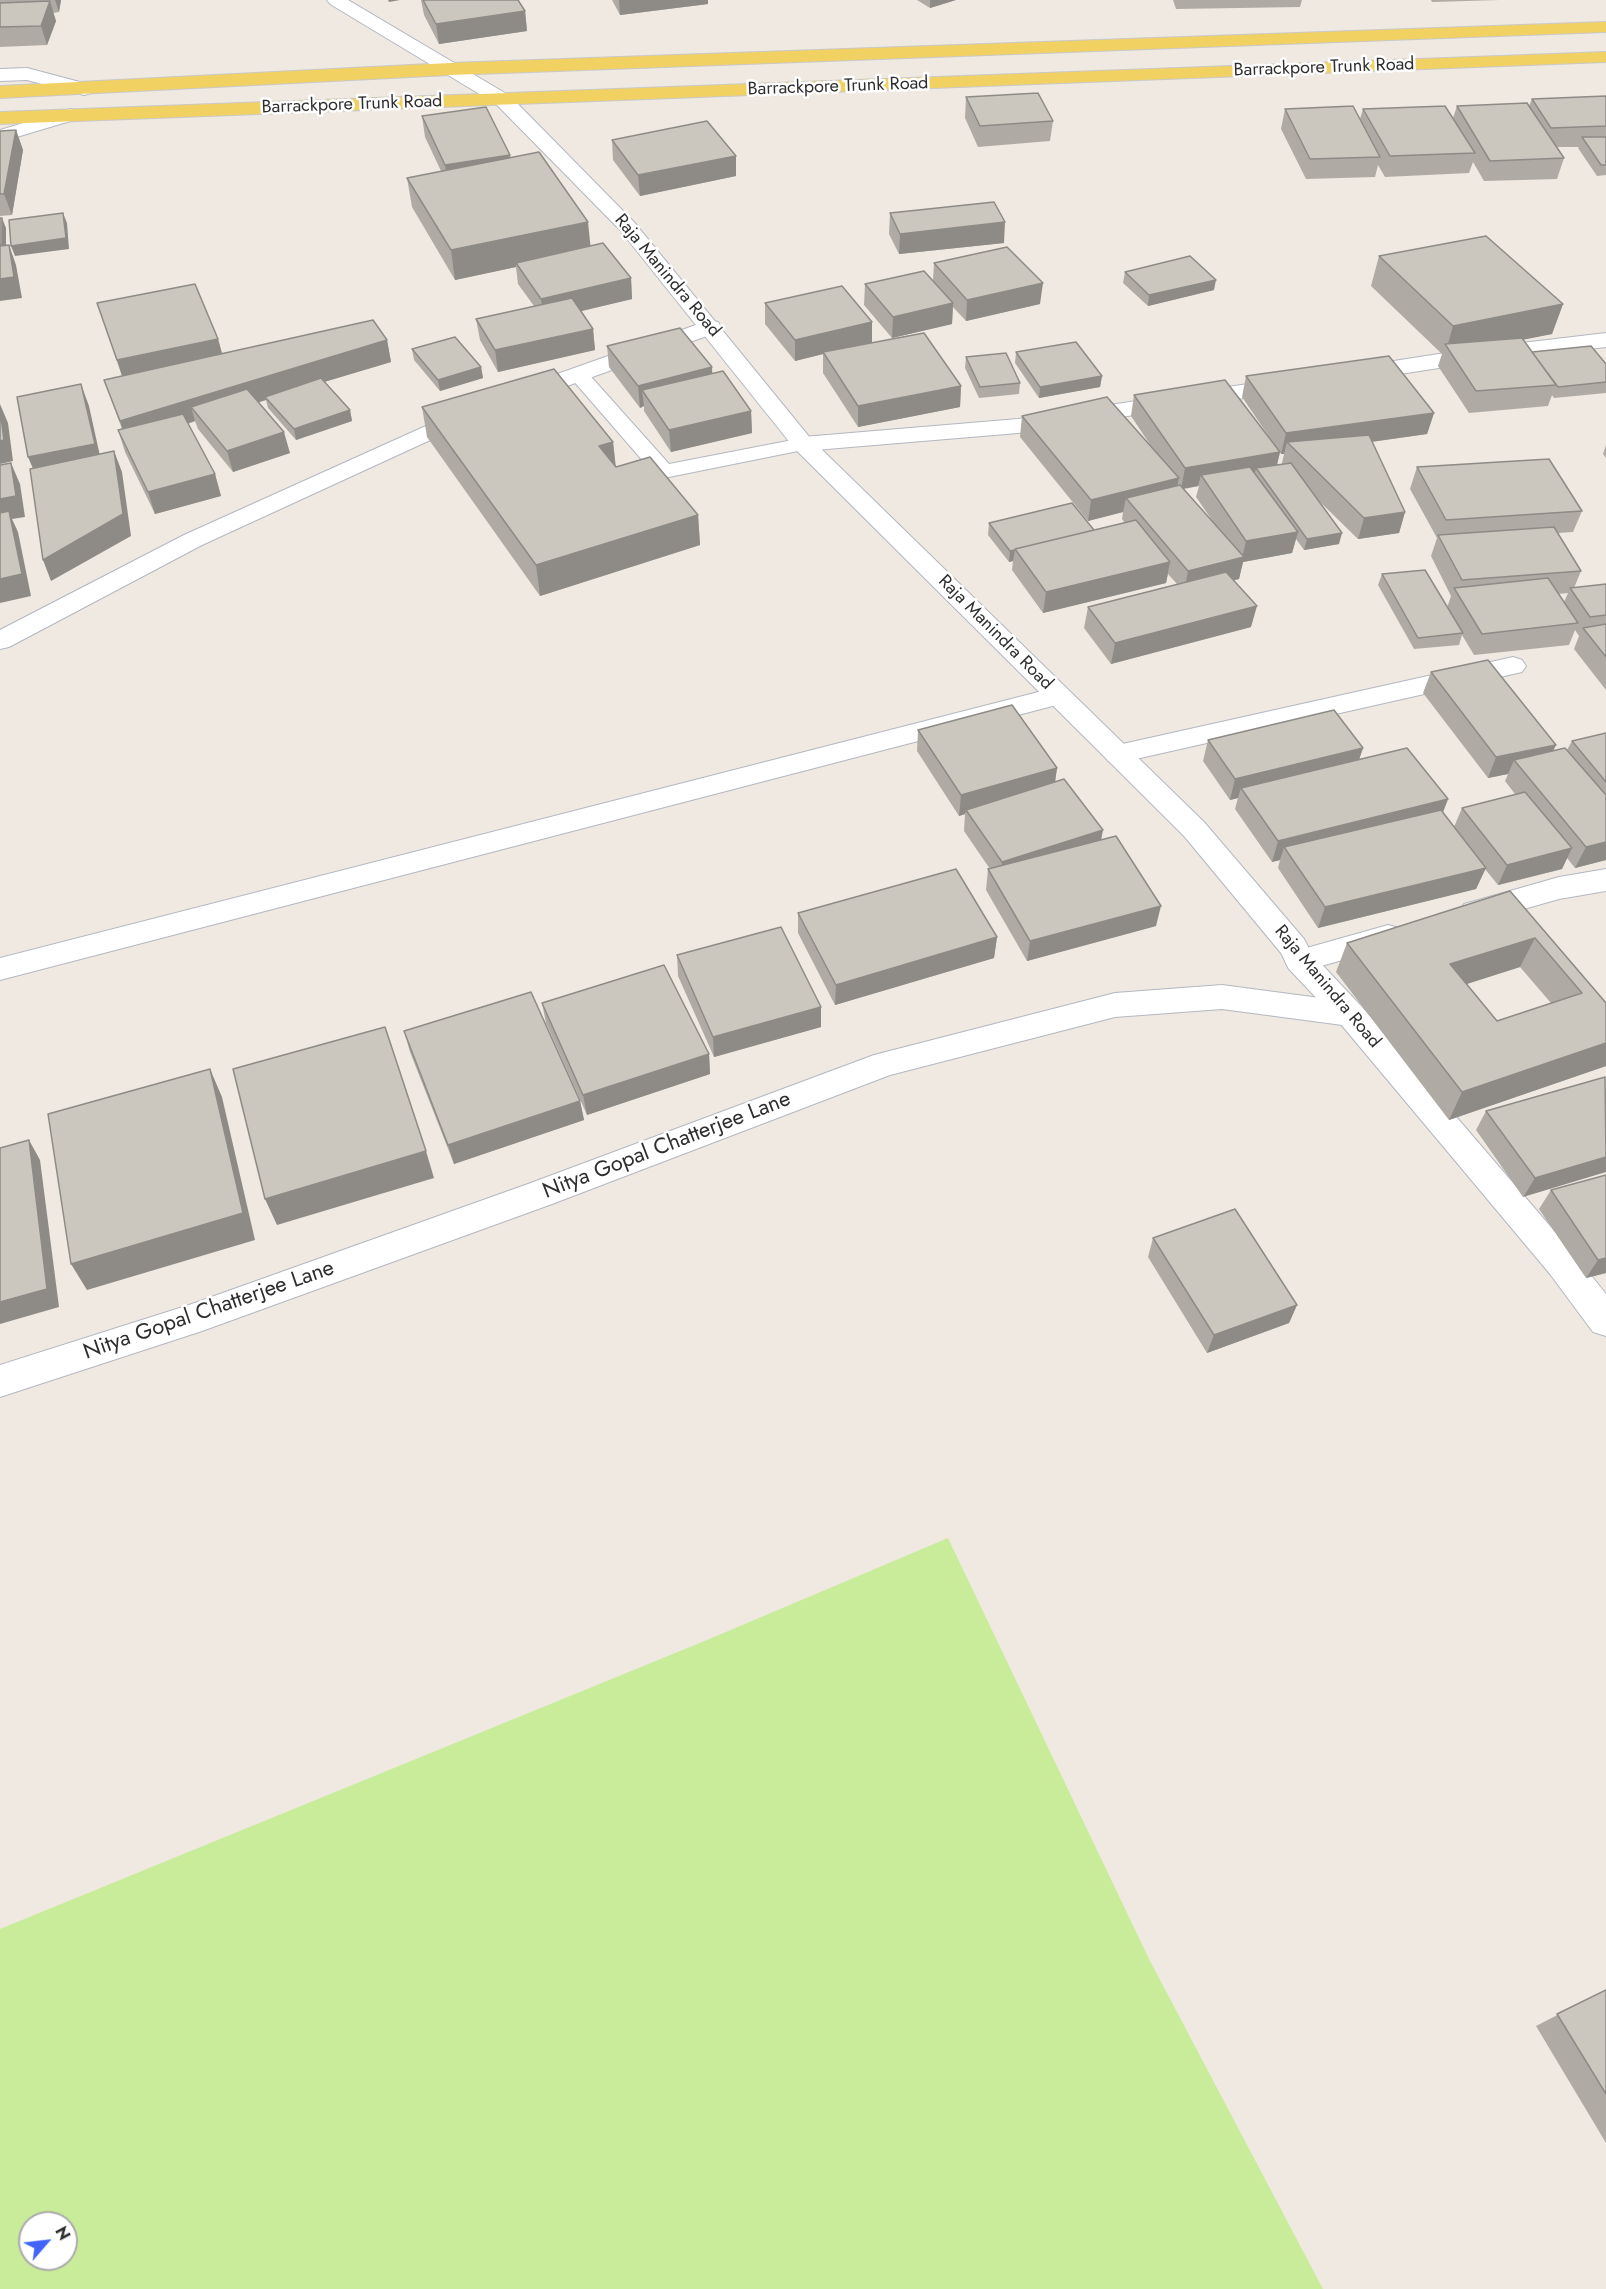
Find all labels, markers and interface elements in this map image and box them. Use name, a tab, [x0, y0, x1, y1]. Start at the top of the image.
street label: Barrackpore Trunk Road	[1233, 54, 1415, 82]
street label: Barrackpore Trunk Road	[747, 73, 929, 101]
street label: Barrackpore Trunk Road	[261, 91, 443, 119]
street label: Raja Manindra Road	[609, 210, 725, 342]
street label: Raja Manindra Road	[933, 571, 1057, 695]
street label: Raja Manindra Road	[1269, 921, 1385, 1053]
street label: Nitya Gopal Chatterjee Lane	[539, 1086, 795, 1206]
street label: Nitya Gopal Chatterjee Lane	[80, 1256, 338, 1366]
north arrow	[18, 2211, 78, 2271]
text: N	[49, 2222, 76, 2244]

